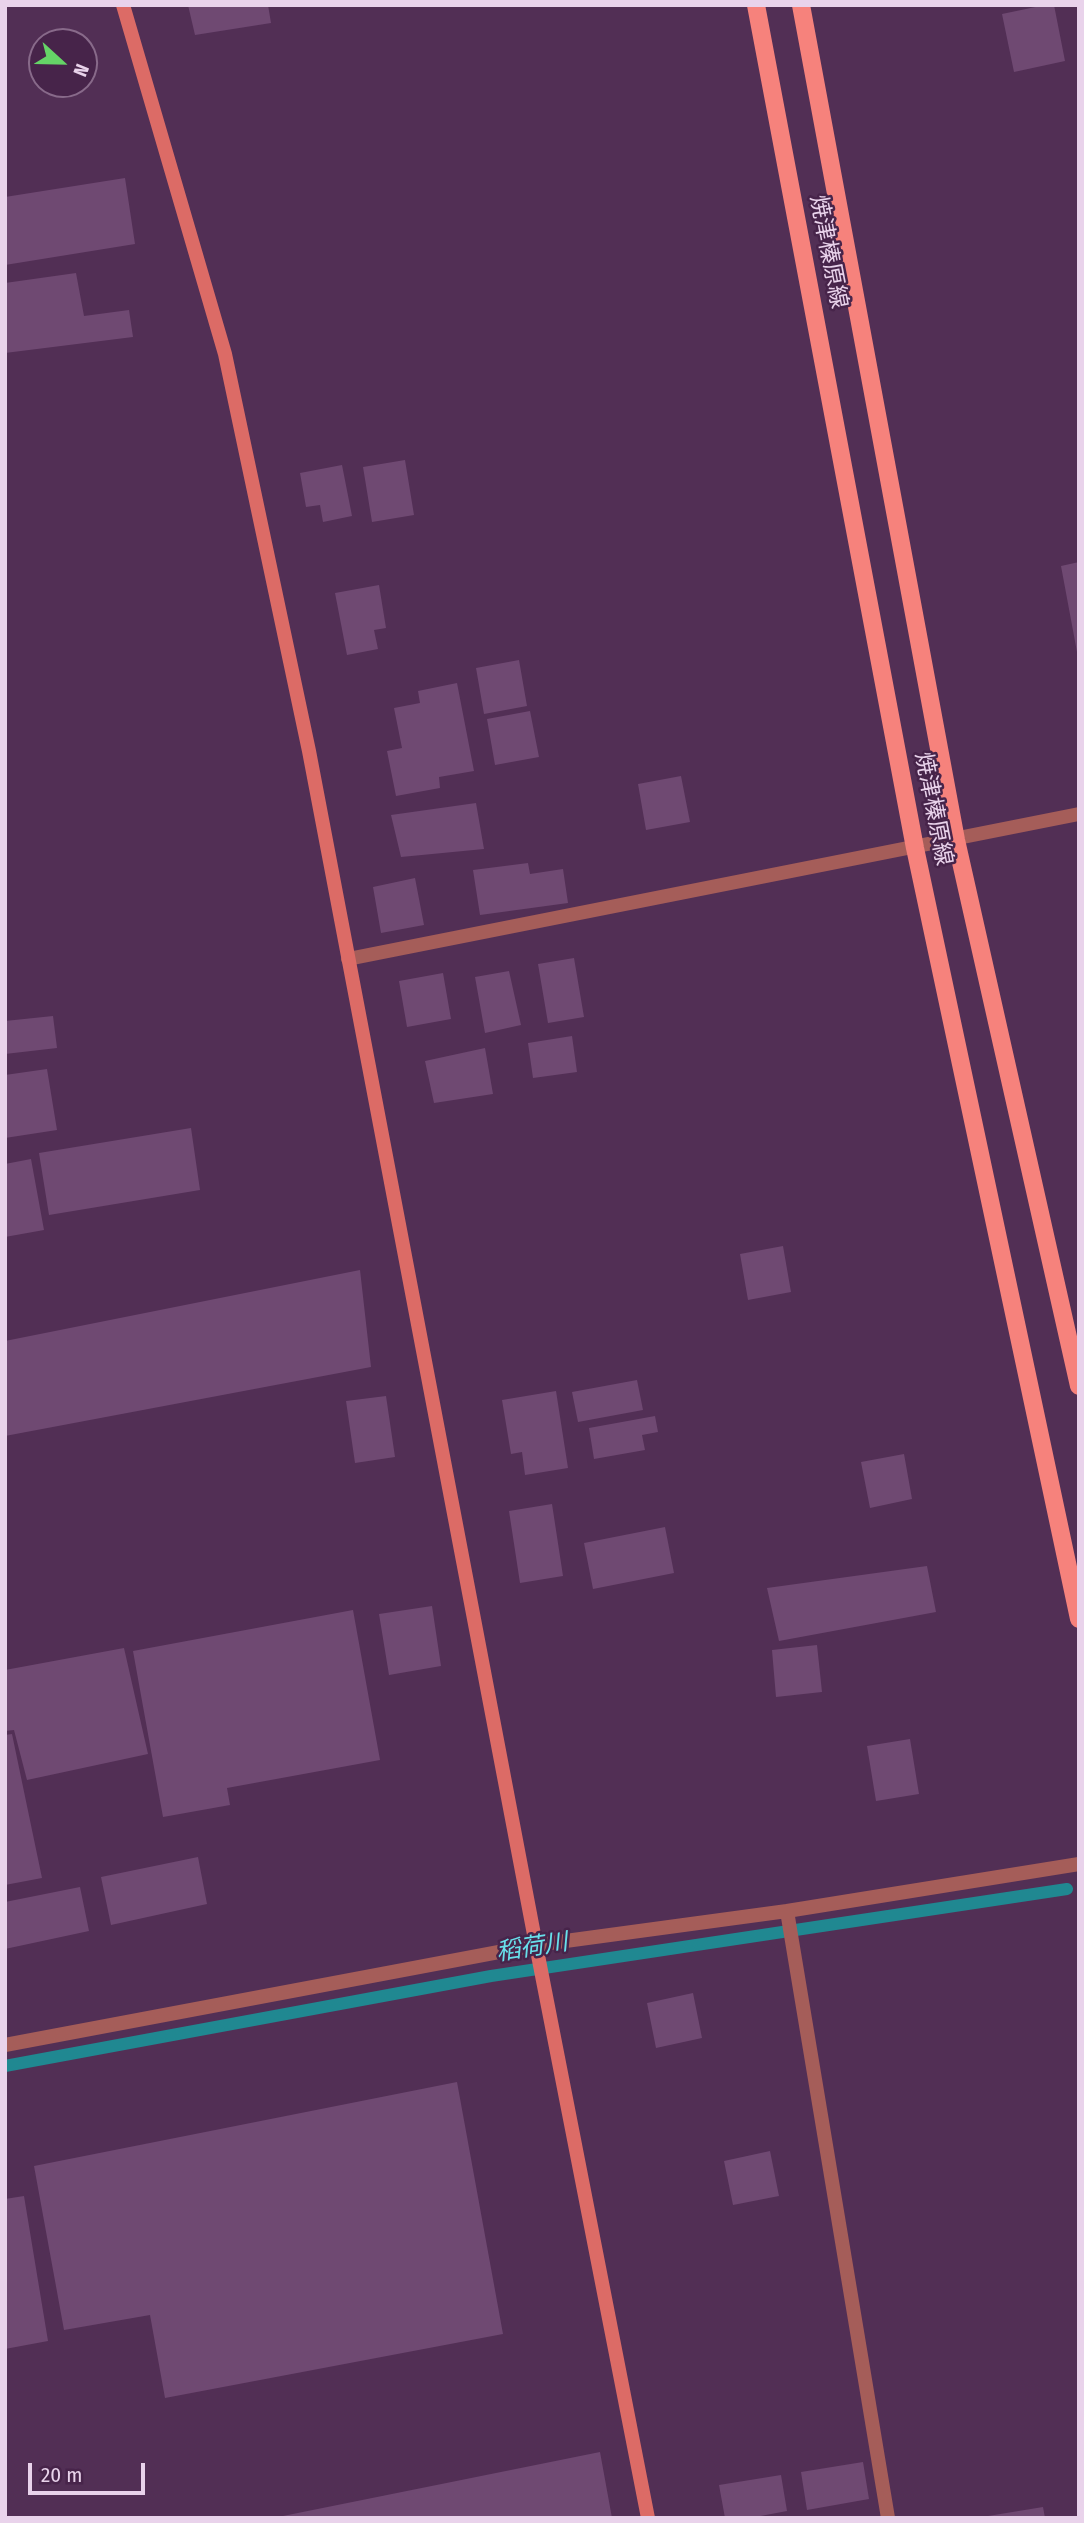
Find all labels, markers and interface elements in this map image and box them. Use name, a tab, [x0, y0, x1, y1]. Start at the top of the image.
north arrow	[28, 28, 98, 98]
text: N	[68, 61, 94, 80]
street label: 焼津榛原線	[803, 193, 853, 311]
street label: 焼津榛原線	[908, 750, 958, 868]
water label: 稻荷川	[494, 1928, 570, 1968]
scale bar	[32, 2450, 149, 2494]
text: 20 m	[41, 2462, 82, 2488]

